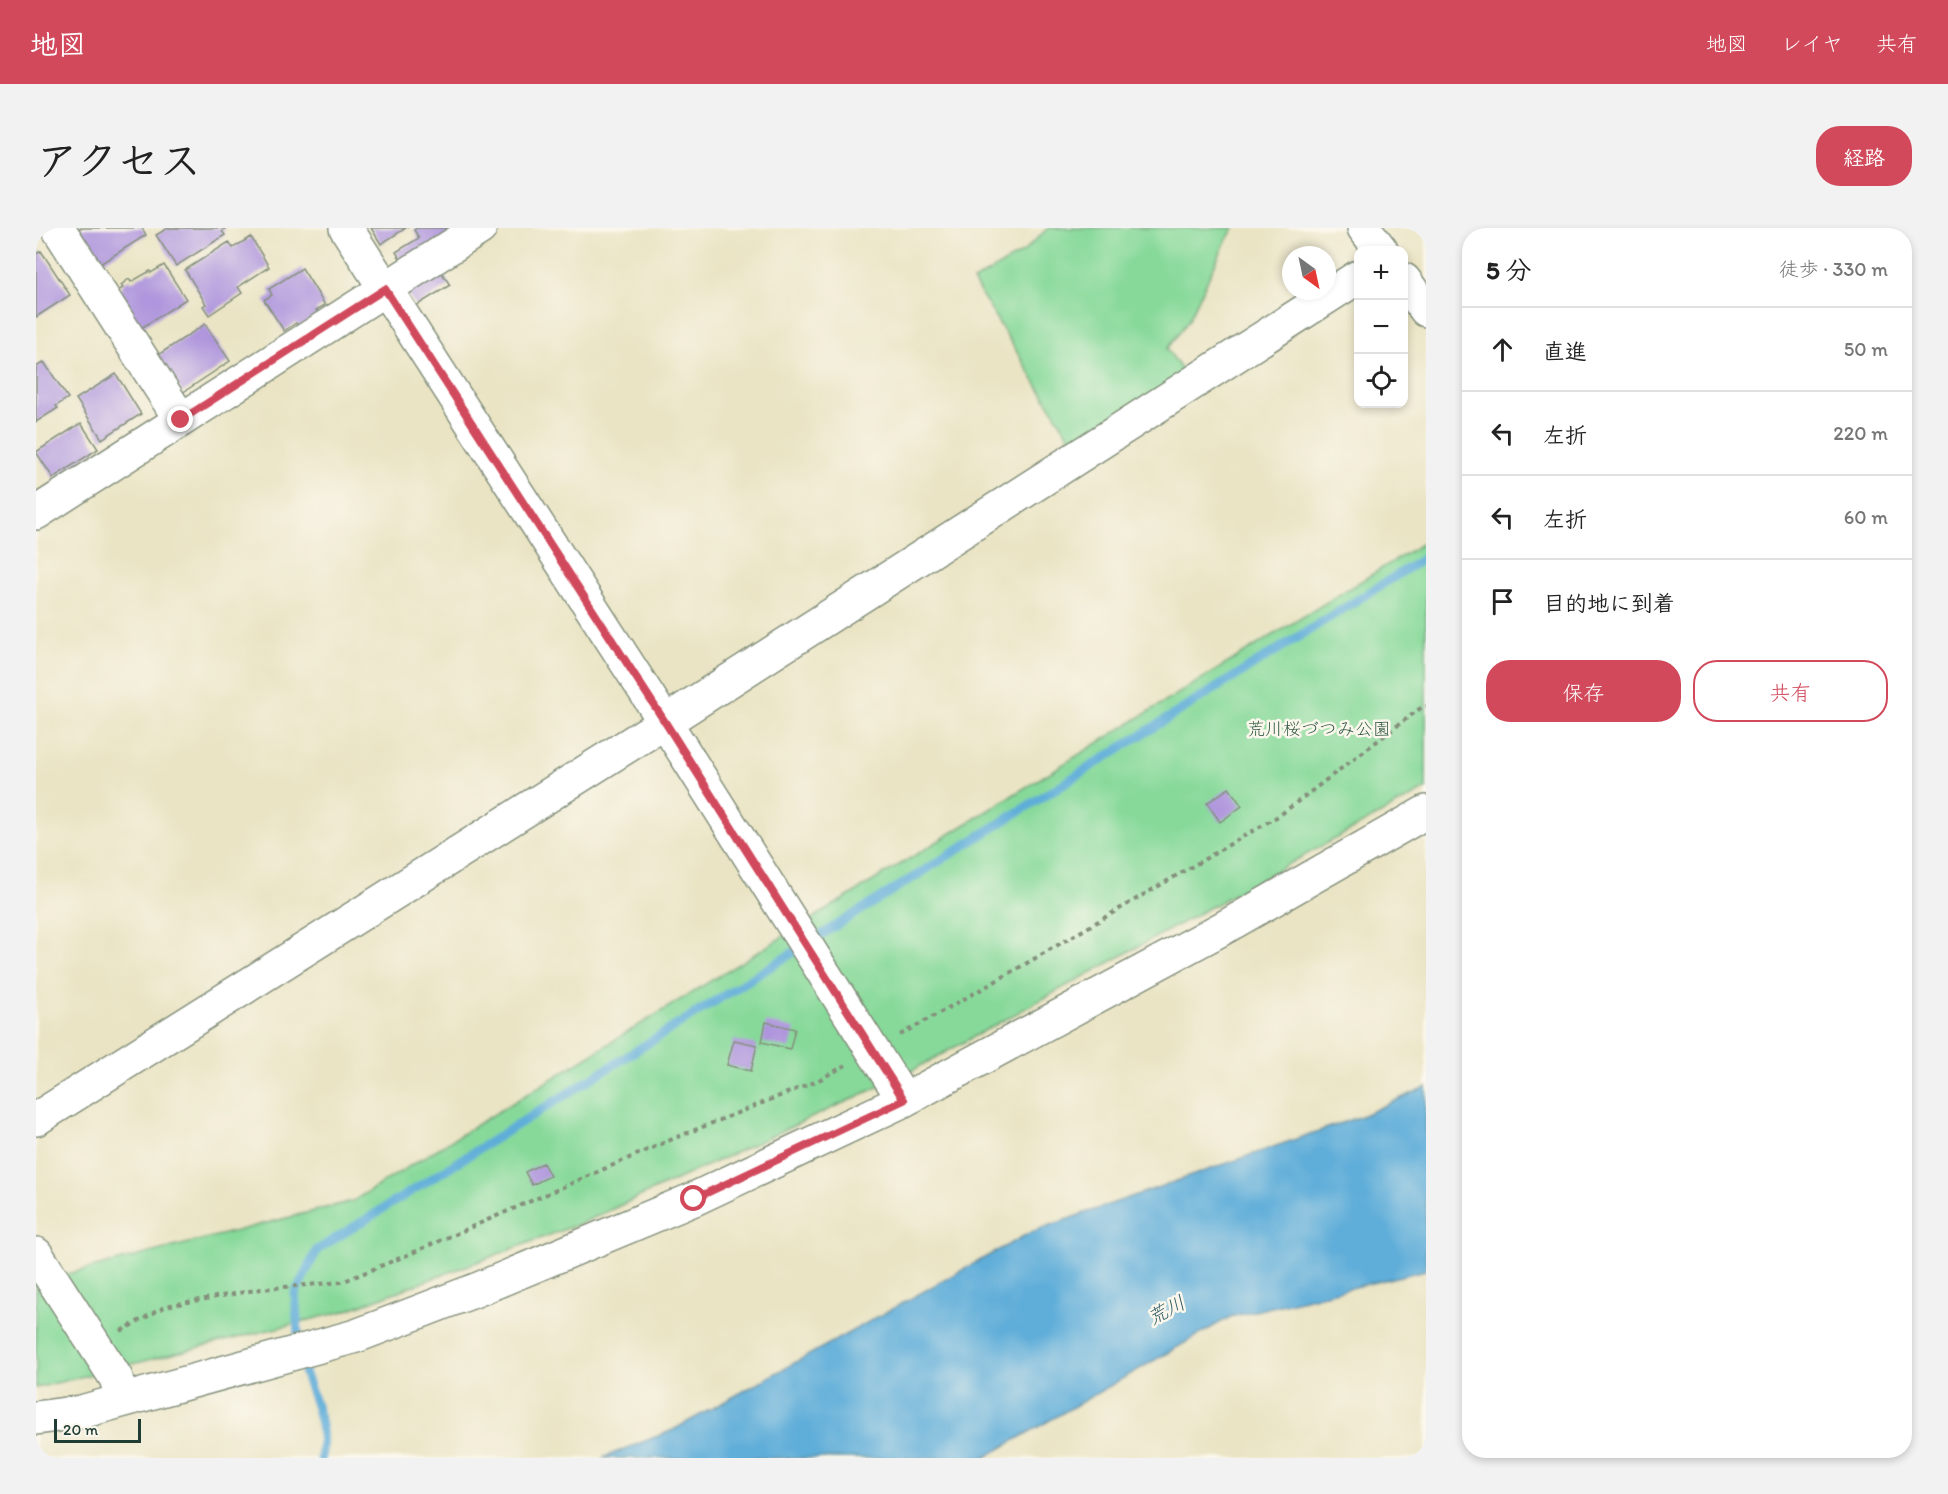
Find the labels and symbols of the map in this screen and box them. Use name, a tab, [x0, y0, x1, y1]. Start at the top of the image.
north arrow	[1282, 246, 1336, 300]
route end	[167, 406, 193, 432]
park label: 荒川桜づつみ公園	[1247, 718, 1391, 740]
route start	[680, 1185, 706, 1211]
water label: 荒川	[1143, 1290, 1189, 1330]
scale bar	[54, 1416, 141, 1444]

